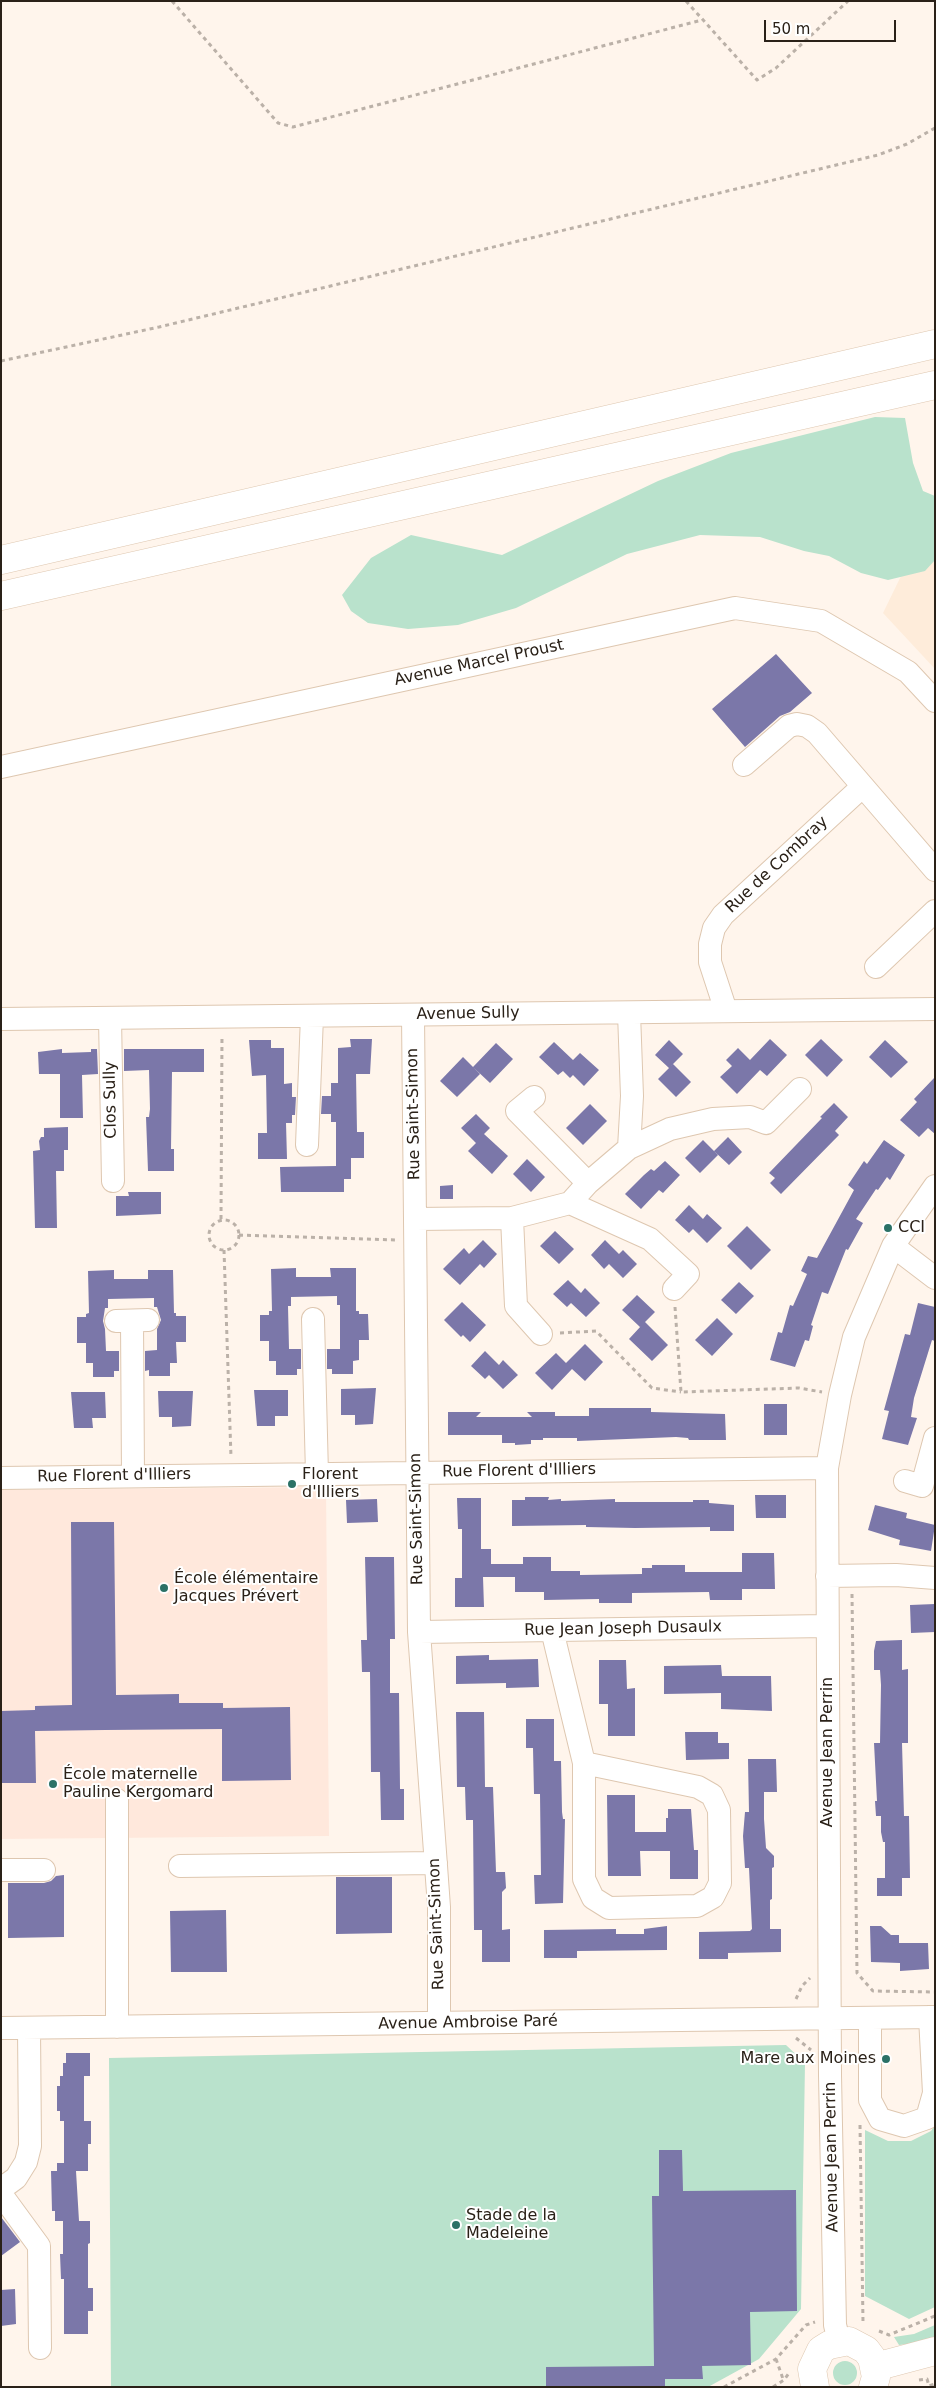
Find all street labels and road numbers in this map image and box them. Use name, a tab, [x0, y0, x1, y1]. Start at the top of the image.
street label: Avenue Marcel Proust	[393, 636, 565, 690]
street label: Rue de Combray	[722, 813, 832, 917]
street label: Avenue Sully	[416, 1004, 520, 1024]
street label: Rue Saint-Simon	[403, 1048, 425, 1180]
street label: Clos Sully	[101, 1061, 121, 1139]
street label: Rue Saint-Simon	[406, 1453, 428, 1585]
street label: Rue Florent d'Illiers	[442, 1460, 596, 1482]
street label: Rue Florent d'Illiers	[37, 1465, 191, 1487]
street label: Rue Jean Joseph Dusaulx	[524, 1618, 722, 1640]
street label: Avenue Jean Perrin	[818, 1677, 838, 1827]
street label: Rue Saint-Simon	[425, 1858, 449, 1990]
street label: Avenue Ambroise Paré	[378, 2012, 558, 2034]
street label: Avenue Jean Perrin	[821, 2082, 843, 2232]

